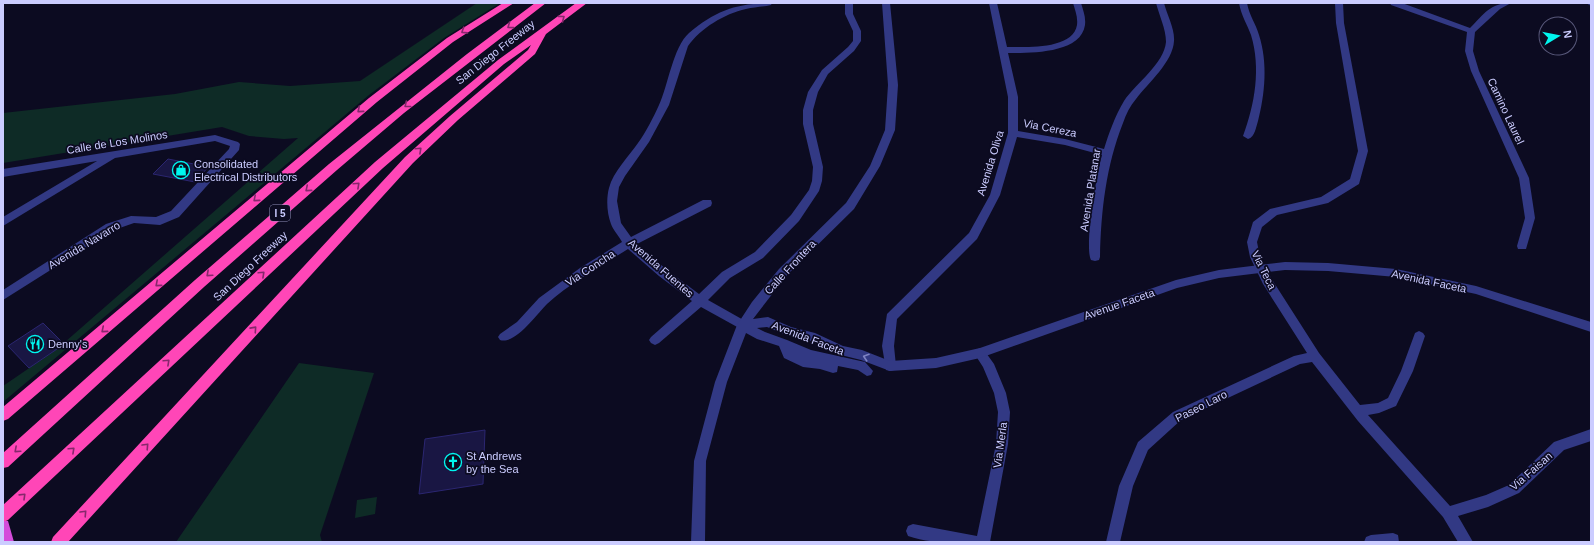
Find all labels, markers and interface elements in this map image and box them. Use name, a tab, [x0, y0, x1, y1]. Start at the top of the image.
one-way arrow	[558, 15, 565, 23]
north arrow	[1538, 16, 1578, 56]
street label: San Diego Freeway	[453, 17, 537, 86]
one-way arrow	[507, 21, 514, 28]
one-way arrow	[461, 26, 468, 34]
text: N	[1561, 29, 1574, 39]
street label: Camino Laurel	[1485, 76, 1527, 146]
one-way arrow	[404, 101, 411, 108]
one-way arrow	[358, 105, 365, 112]
street label: Via Cereza	[1022, 117, 1079, 139]
street label: Calle de Los Molinos	[66, 128, 169, 156]
street label: Avenida Oliva	[974, 128, 1006, 197]
street label: Avenida Platanar	[1078, 147, 1103, 232]
one-way arrow	[414, 148, 422, 155]
place label: Consolidated Electrical Distributors	[194, 158, 298, 183]
shop icon: Consolidated Electrical Distributors	[171, 160, 191, 180]
one-way arrow	[353, 183, 360, 190]
one-way arrow	[305, 185, 312, 192]
one-way arrow	[253, 195, 260, 202]
road number: I 5	[270, 205, 290, 221]
street label: Avenida Navarro	[46, 219, 122, 271]
street label: San Diego Freeway	[211, 228, 290, 303]
street label: Avenida Fuentes	[626, 236, 696, 300]
street label: Calle Frontera	[762, 237, 819, 297]
street label: Via Concha	[563, 247, 618, 288]
street label: Via Teca	[1249, 249, 1279, 292]
street label: Avenida Faceta	[1390, 267, 1468, 295]
one-way arrow	[206, 269, 214, 277]
one-way arrow	[257, 271, 265, 278]
one-way arrow	[155, 280, 162, 287]
street label: Avenue Faceta	[1082, 286, 1157, 322]
street label: Avenida Faceta	[770, 319, 847, 358]
one-way arrow	[101, 326, 109, 333]
one-way arrow	[249, 327, 256, 334]
restaurant icon: Denny's	[25, 334, 45, 354]
place label: Denny's	[48, 338, 88, 350]
one-way arrow	[863, 353, 870, 362]
one-way arrow	[162, 359, 170, 367]
street label: Paseo Laro	[1173, 388, 1229, 424]
street label: Via Merla	[991, 420, 1009, 469]
one-way arrow	[141, 443, 149, 451]
one-way arrow	[14, 445, 21, 452]
one-way arrow	[67, 448, 75, 455]
street label: Via Faisan	[1508, 449, 1554, 493]
place label: St Andrews by the Sea	[466, 450, 522, 475]
church icon: St Andrews by the Sea	[443, 452, 463, 472]
one-way arrow	[18, 493, 26, 501]
one-way arrow	[79, 511, 86, 518]

